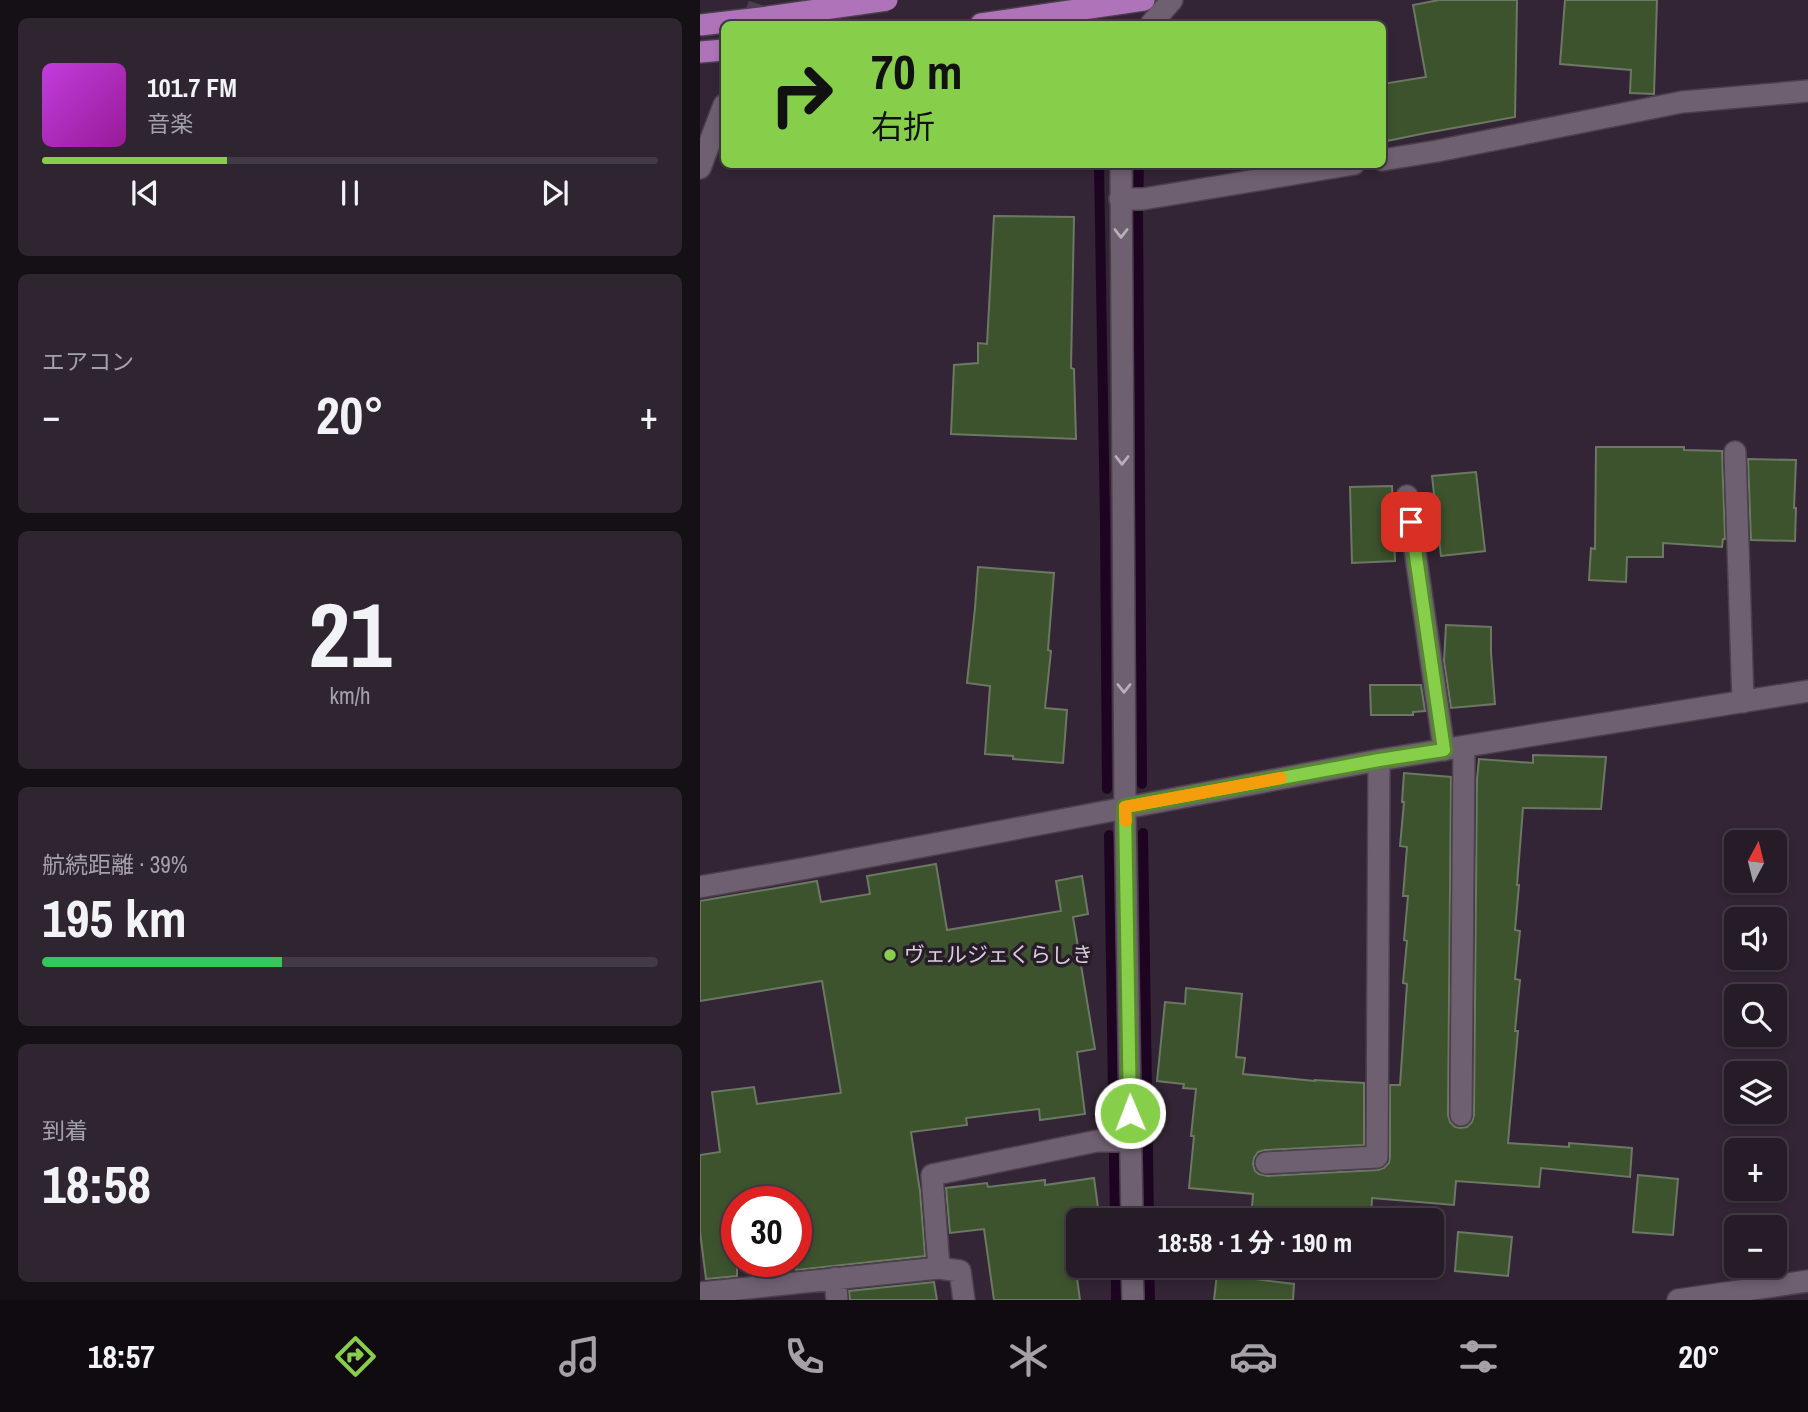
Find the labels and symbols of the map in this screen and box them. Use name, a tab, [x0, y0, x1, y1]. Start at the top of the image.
one-way arrow	[1113, 227, 1128, 238]
one-way arrow	[1115, 455, 1130, 466]
pin	[1381, 492, 1441, 552]
one-way arrow	[1116, 683, 1132, 693]
north arrow	[1724, 830, 1787, 892]
place label: ヴェルジェくらしき	[904, 940, 1093, 969]
marker: ヴェルジェくらしき	[882, 947, 898, 963]
position arrow	[1093, 1076, 1167, 1150]
speed limit sign: 30	[721, 1186, 812, 1277]

